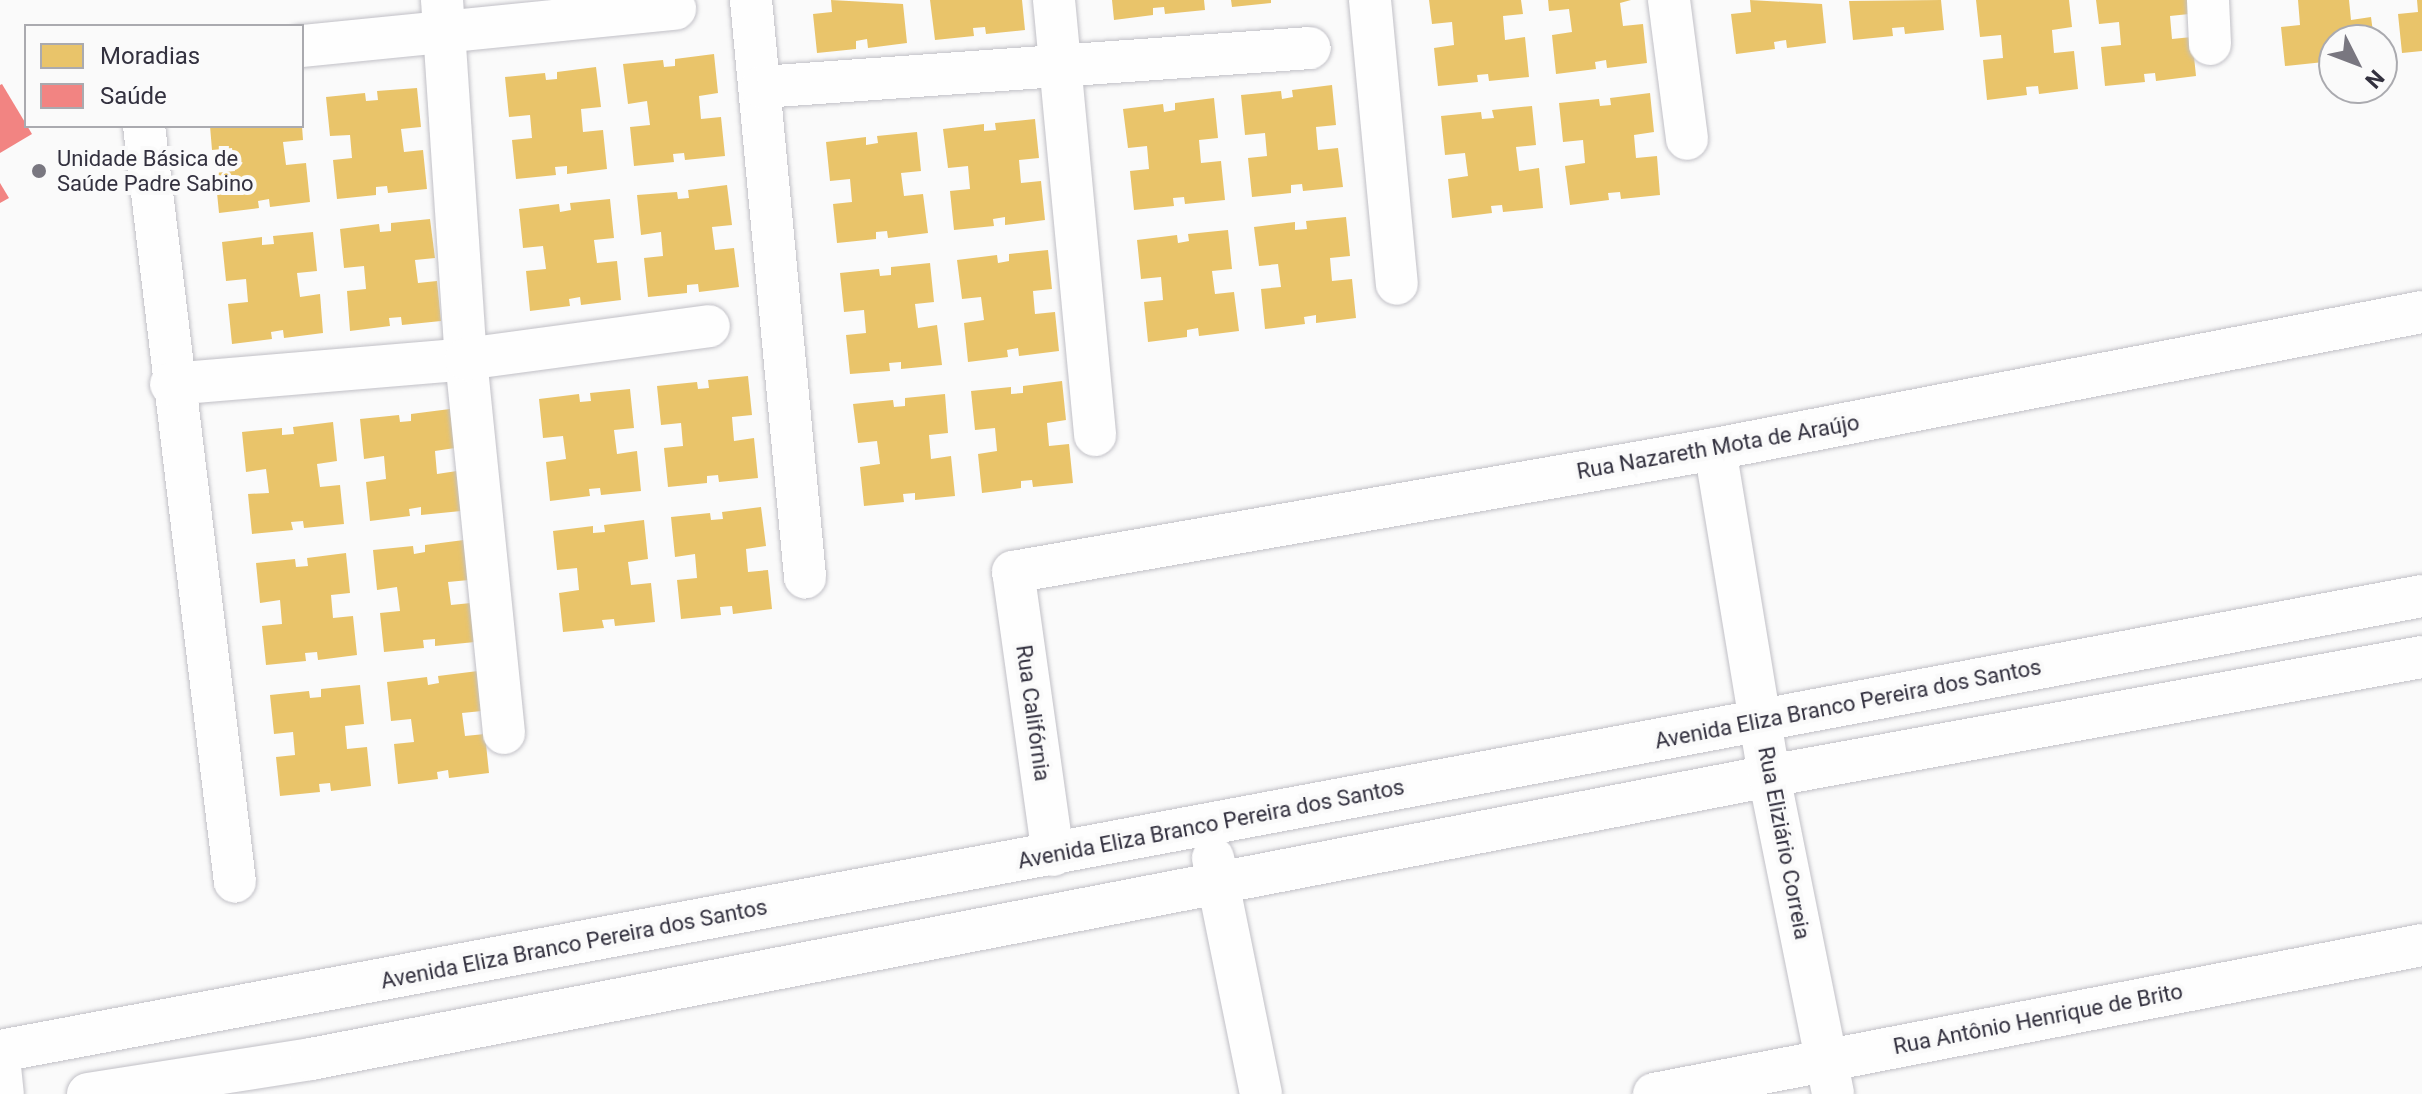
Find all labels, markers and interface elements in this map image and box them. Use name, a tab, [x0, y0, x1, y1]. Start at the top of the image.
legend	[24, 24, 304, 128]
north arrow	[2318, 24, 2398, 104]
text: Moradias	[100, 42, 200, 70]
text: N	[2360, 65, 2389, 93]
text: Saúde	[100, 82, 167, 110]
place label: Unidade Básica de Saúde Padre Sabino	[57, 145, 254, 196]
marker: Unidade Básica de Saúde Padre Sabino	[28, 160, 50, 182]
street label: Rua Nazareth Mota de Araújo	[1575, 409, 1861, 485]
street label: Rua Califórnia	[1010, 643, 1056, 783]
street label: Avenida Eliza Branco Pereira dos Santos	[1653, 654, 2043, 754]
street label: Rua Eliziário Correia	[1752, 744, 1816, 942]
street label: Avenida Eliza Branco Pereira dos Santos	[1016, 774, 1406, 874]
street label: Avenida Eliza Branco Pereira dos Santos	[379, 894, 769, 994]
street label: Rua Antônio Henrique de Brito	[1891, 978, 2185, 1060]

